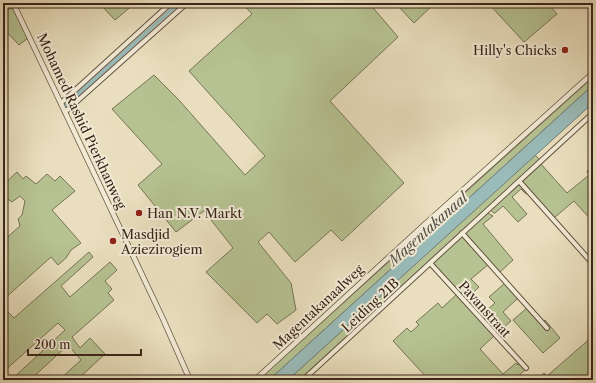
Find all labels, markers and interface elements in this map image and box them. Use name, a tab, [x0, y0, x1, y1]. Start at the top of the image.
street label: Mohamed Rashid Pierkhanweg	[34, 31, 130, 212]
place label: Hilly's Chicks	[473, 42, 557, 58]
marker: Hilly's Chicks	[560, 45, 570, 55]
water label: Magentakanaal	[383, 187, 473, 271]
place label: Han N.V. Markt	[147, 205, 242, 221]
marker: Han N.V. Markt	[134, 208, 144, 218]
place label: Masdjid Aziezirogiem	[120, 226, 203, 257]
marker: Masdjid Aziezirogiem	[108, 236, 118, 246]
street label: Magentakanaalweg	[269, 261, 367, 353]
street label: Leiding 21B	[338, 275, 402, 335]
street label: Pavanstraat	[455, 277, 515, 341]
scale bar	[28, 331, 141, 357]
text: 200 m	[34, 337, 71, 352]

